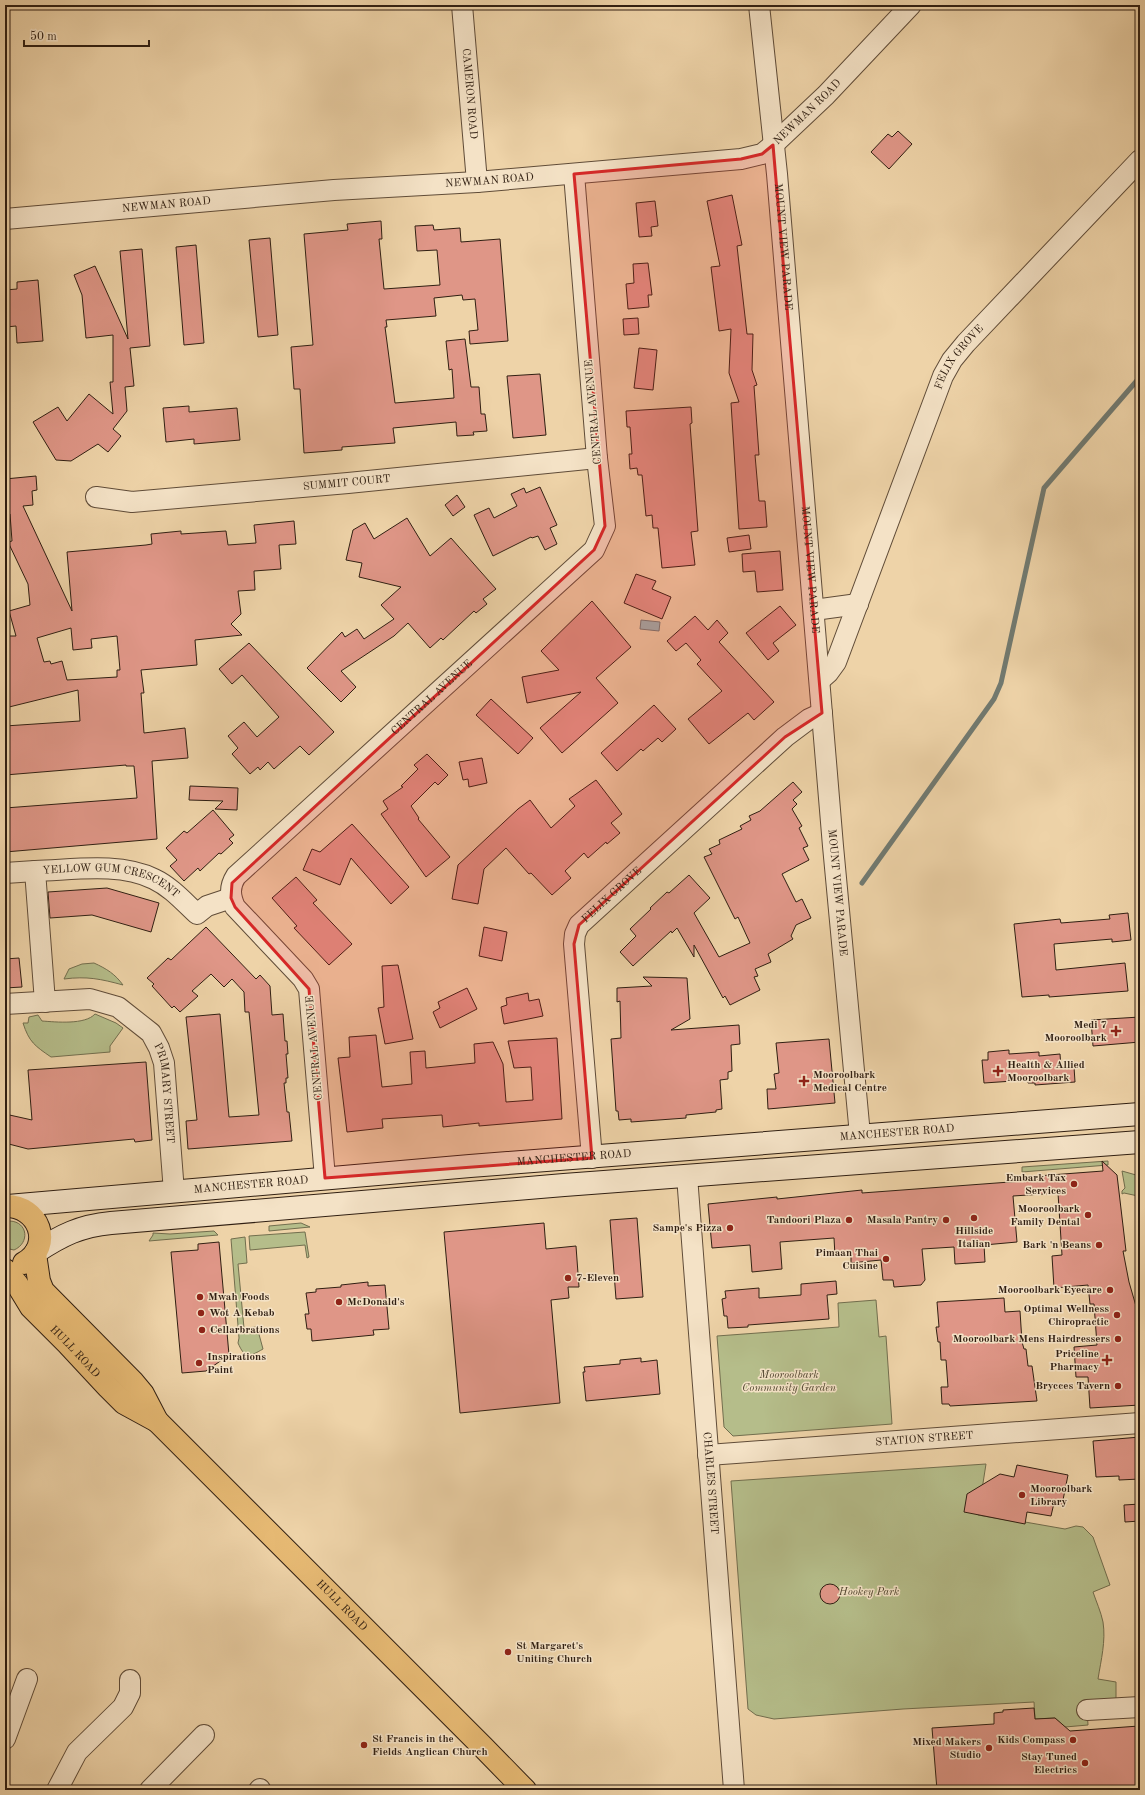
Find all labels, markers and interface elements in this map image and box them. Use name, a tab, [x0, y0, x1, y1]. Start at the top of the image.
scale bar	[24, 22, 149, 48]
text: 50 m	[30, 30, 57, 43]
street label: CAMERON ROAD	[460, 48, 479, 140]
street label: NEWMAN ROAD	[772, 77, 844, 147]
street label: NEWMAN ROAD	[445, 172, 535, 189]
street label: MOUNT VIEW PARADE	[772, 183, 794, 311]
street label: NEWMAN ROAD	[122, 195, 212, 214]
street label: FELIX GROVE	[933, 323, 985, 391]
street label: CENTRAL AVENUE	[584, 359, 604, 465]
street label: SUMMIT COURT	[303, 473, 391, 492]
street label: MOUNT VIEW PARADE	[799, 506, 821, 634]
street label: CENTRAL AVENUE	[389, 658, 475, 737]
street label: MOUNT VIEW PARADE	[826, 829, 849, 957]
street label: YELLOW GUM CRESCENT	[42, 863, 181, 900]
street label: FELIX GROVE	[580, 865, 644, 925]
street label: CENTRAL AVENUE	[305, 995, 325, 1101]
place label: Medi 7 Mooroolbark	[1045, 1020, 1107, 1044]
marker: Medi 7 Mooroolbark	[1110, 1025, 1122, 1037]
street label: PRIMARY STREET	[152, 1041, 176, 1144]
place label: Health & Allied Mooroolbark	[1007, 1060, 1085, 1084]
marker: Health & Allied Mooroolbark	[992, 1065, 1004, 1077]
place label: Mooroolbark Medical Centre	[813, 1070, 887, 1094]
marker: Mooroolbark Medical Centre	[798, 1075, 810, 1087]
street label: MANCHESTER ROAD	[839, 1123, 955, 1143]
street label: MANCHESTER ROAD	[516, 1148, 632, 1168]
place label: Embark Tax Services	[1006, 1173, 1066, 1197]
street label: MANCHESTER ROAD	[193, 1174, 309, 1195]
marker: Embark Tax Services	[1069, 1179, 1079, 1189]
place label: Mooroolbark Family Dental	[1010, 1204, 1081, 1228]
marker: Mooroolbark Family Dental	[1083, 1210, 1093, 1220]
marker: Hillside Italian	[969, 1213, 979, 1223]
place label: Tandoori Plaza	[767, 1215, 841, 1226]
marker: Tandoori Plaza	[844, 1215, 854, 1225]
place label: Masala Pantry	[867, 1215, 938, 1226]
marker: Masala Pantry	[941, 1215, 951, 1225]
place label: Sampe's Pizza	[652, 1223, 722, 1234]
marker: Sampe's Pizza	[725, 1223, 735, 1233]
place label: Hillside Italian	[955, 1226, 993, 1250]
place label: Bark 'n Beans	[1022, 1240, 1091, 1251]
marker: Bark 'n Beans	[1094, 1240, 1104, 1250]
place label: Pimaan Thai Cuisine	[815, 1248, 878, 1272]
marker: Pimaan Thai Cuisine	[881, 1254, 891, 1264]
marker: 7-Eleven	[563, 1273, 573, 1283]
place label: 7-Eleven	[576, 1273, 619, 1284]
place label: Mooroolbark Eyecare	[998, 1285, 1102, 1296]
marker: Mooroolbark Eyecare	[1105, 1285, 1115, 1295]
marker: Mwah Foods	[195, 1292, 205, 1302]
place label: Mwah Foods	[208, 1292, 270, 1303]
marker: McDonald's	[334, 1297, 344, 1307]
place label: McDonald's	[347, 1297, 405, 1308]
place label: Optimal Wellness Chiropractic	[1024, 1304, 1109, 1328]
marker: Wot A Kebab	[196, 1308, 206, 1318]
place label: Wot A Kebab	[209, 1308, 275, 1319]
marker: Optimal Wellness Chiropractic	[1112, 1310, 1122, 1320]
street label: HULL ROAD	[48, 1324, 102, 1380]
marker: Cellarbrations	[197, 1325, 207, 1335]
place label: Cellarbrations	[210, 1325, 280, 1336]
place label: Mooroolbark Mens Hairdressers	[953, 1334, 1110, 1345]
marker: Mooroolbark Mens Hairdressers	[1113, 1334, 1123, 1344]
place label: Priceline Pharmacy	[1049, 1349, 1099, 1373]
place label: Inspirations Paint	[207, 1352, 266, 1376]
marker: Priceline Pharmacy	[1102, 1355, 1112, 1365]
marker: Inspirations Paint	[194, 1358, 204, 1368]
park label: Mooroolbark Community Garden	[742, 1370, 837, 1394]
place label: Brycces Tavern	[1035, 1381, 1110, 1392]
marker: Brycces Tavern	[1113, 1381, 1123, 1391]
street label: STATION STREET	[875, 1430, 974, 1448]
street label: CHARLES STREET	[701, 1431, 720, 1535]
place label: Mooroolbark Library	[1030, 1484, 1092, 1508]
marker: Mooroolbark Library	[1017, 1490, 1027, 1500]
street label: HULL ROAD	[314, 1578, 369, 1633]
park label: Hookey Park	[838, 1587, 900, 1598]
place label: St Margaret's Uniting Church	[516, 1641, 592, 1665]
marker: St Margaret's Uniting Church	[503, 1647, 513, 1657]
place label: St Francis in the Fields Anglican Church	[372, 1734, 488, 1758]
place label: Kids Compass	[997, 1735, 1065, 1746]
marker: Kids Compass	[1068, 1735, 1078, 1745]
place label: Mixed Makers Studio	[912, 1737, 981, 1761]
marker: St Francis in the Fields Anglican Church	[359, 1740, 369, 1750]
marker: Mixed Makers Studio	[984, 1743, 994, 1753]
place label: Stay Tuned Electrics	[1021, 1752, 1077, 1776]
marker: Stay Tuned Electrics	[1080, 1758, 1090, 1768]

